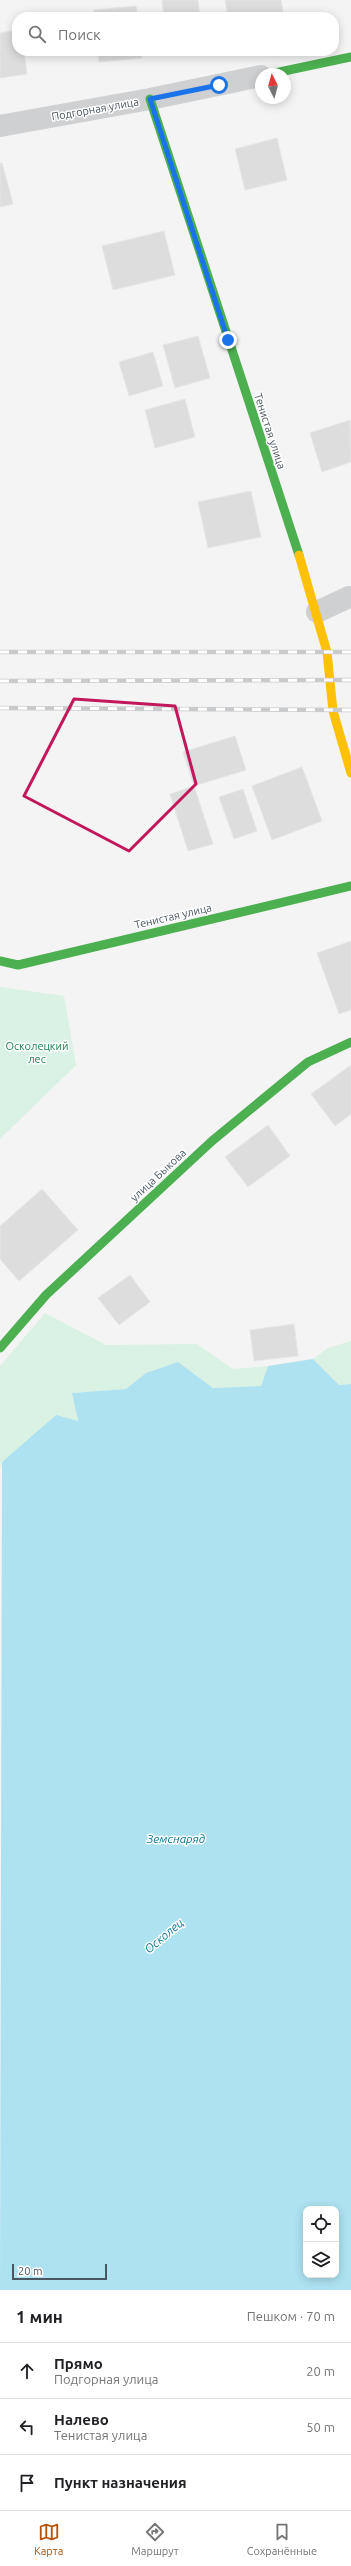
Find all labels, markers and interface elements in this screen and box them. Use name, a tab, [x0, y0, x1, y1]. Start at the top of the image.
search box	[12, 12, 339, 56]
icon: search	[26, 23, 48, 45]
text: Поиск	[58, 26, 101, 43]
north arrow	[255, 68, 291, 104]
route start	[210, 76, 228, 94]
street label: Подгорная улица	[50, 95, 140, 123]
route end	[219, 331, 237, 349]
street label: Тенистая улица	[252, 392, 288, 470]
street label: Тенистая улица	[133, 901, 213, 931]
park label: Осколецкий лес	[5, 1040, 69, 1065]
street label: улица Быкова	[128, 1146, 188, 1204]
water label: Земснаряд	[146, 1832, 205, 1845]
water label: Осколец	[142, 1916, 186, 1956]
map controls	[303, 2206, 339, 2278]
button: locate	[303, 2206, 339, 2242]
button: layers	[303, 2242, 339, 2278]
scale bar	[12, 2262, 107, 2281]
text: 20 m	[18, 2265, 42, 2277]
text: 1 мин	[16, 2307, 63, 2326]
text: Пешком · 70 m	[247, 2309, 335, 2323]
text: Прямо	[54, 2355, 103, 2372]
icon: ahead	[16, 2360, 38, 2382]
text: 20 m	[306, 2364, 335, 2378]
text: Подгорная улица	[54, 2372, 158, 2386]
text: Налево	[54, 2411, 109, 2428]
icon: left	[16, 2416, 38, 2438]
text: 50 m	[306, 2420, 335, 2434]
text: Тенистая улица	[54, 2428, 147, 2442]
icon: arrive	[16, 2472, 38, 2494]
text: Пункт назначения	[54, 2474, 187, 2491]
tab: Карта	[34, 2521, 63, 2557]
tab: Маршрут	[131, 2521, 179, 2557]
tab: Сохранённые	[247, 2521, 317, 2557]

